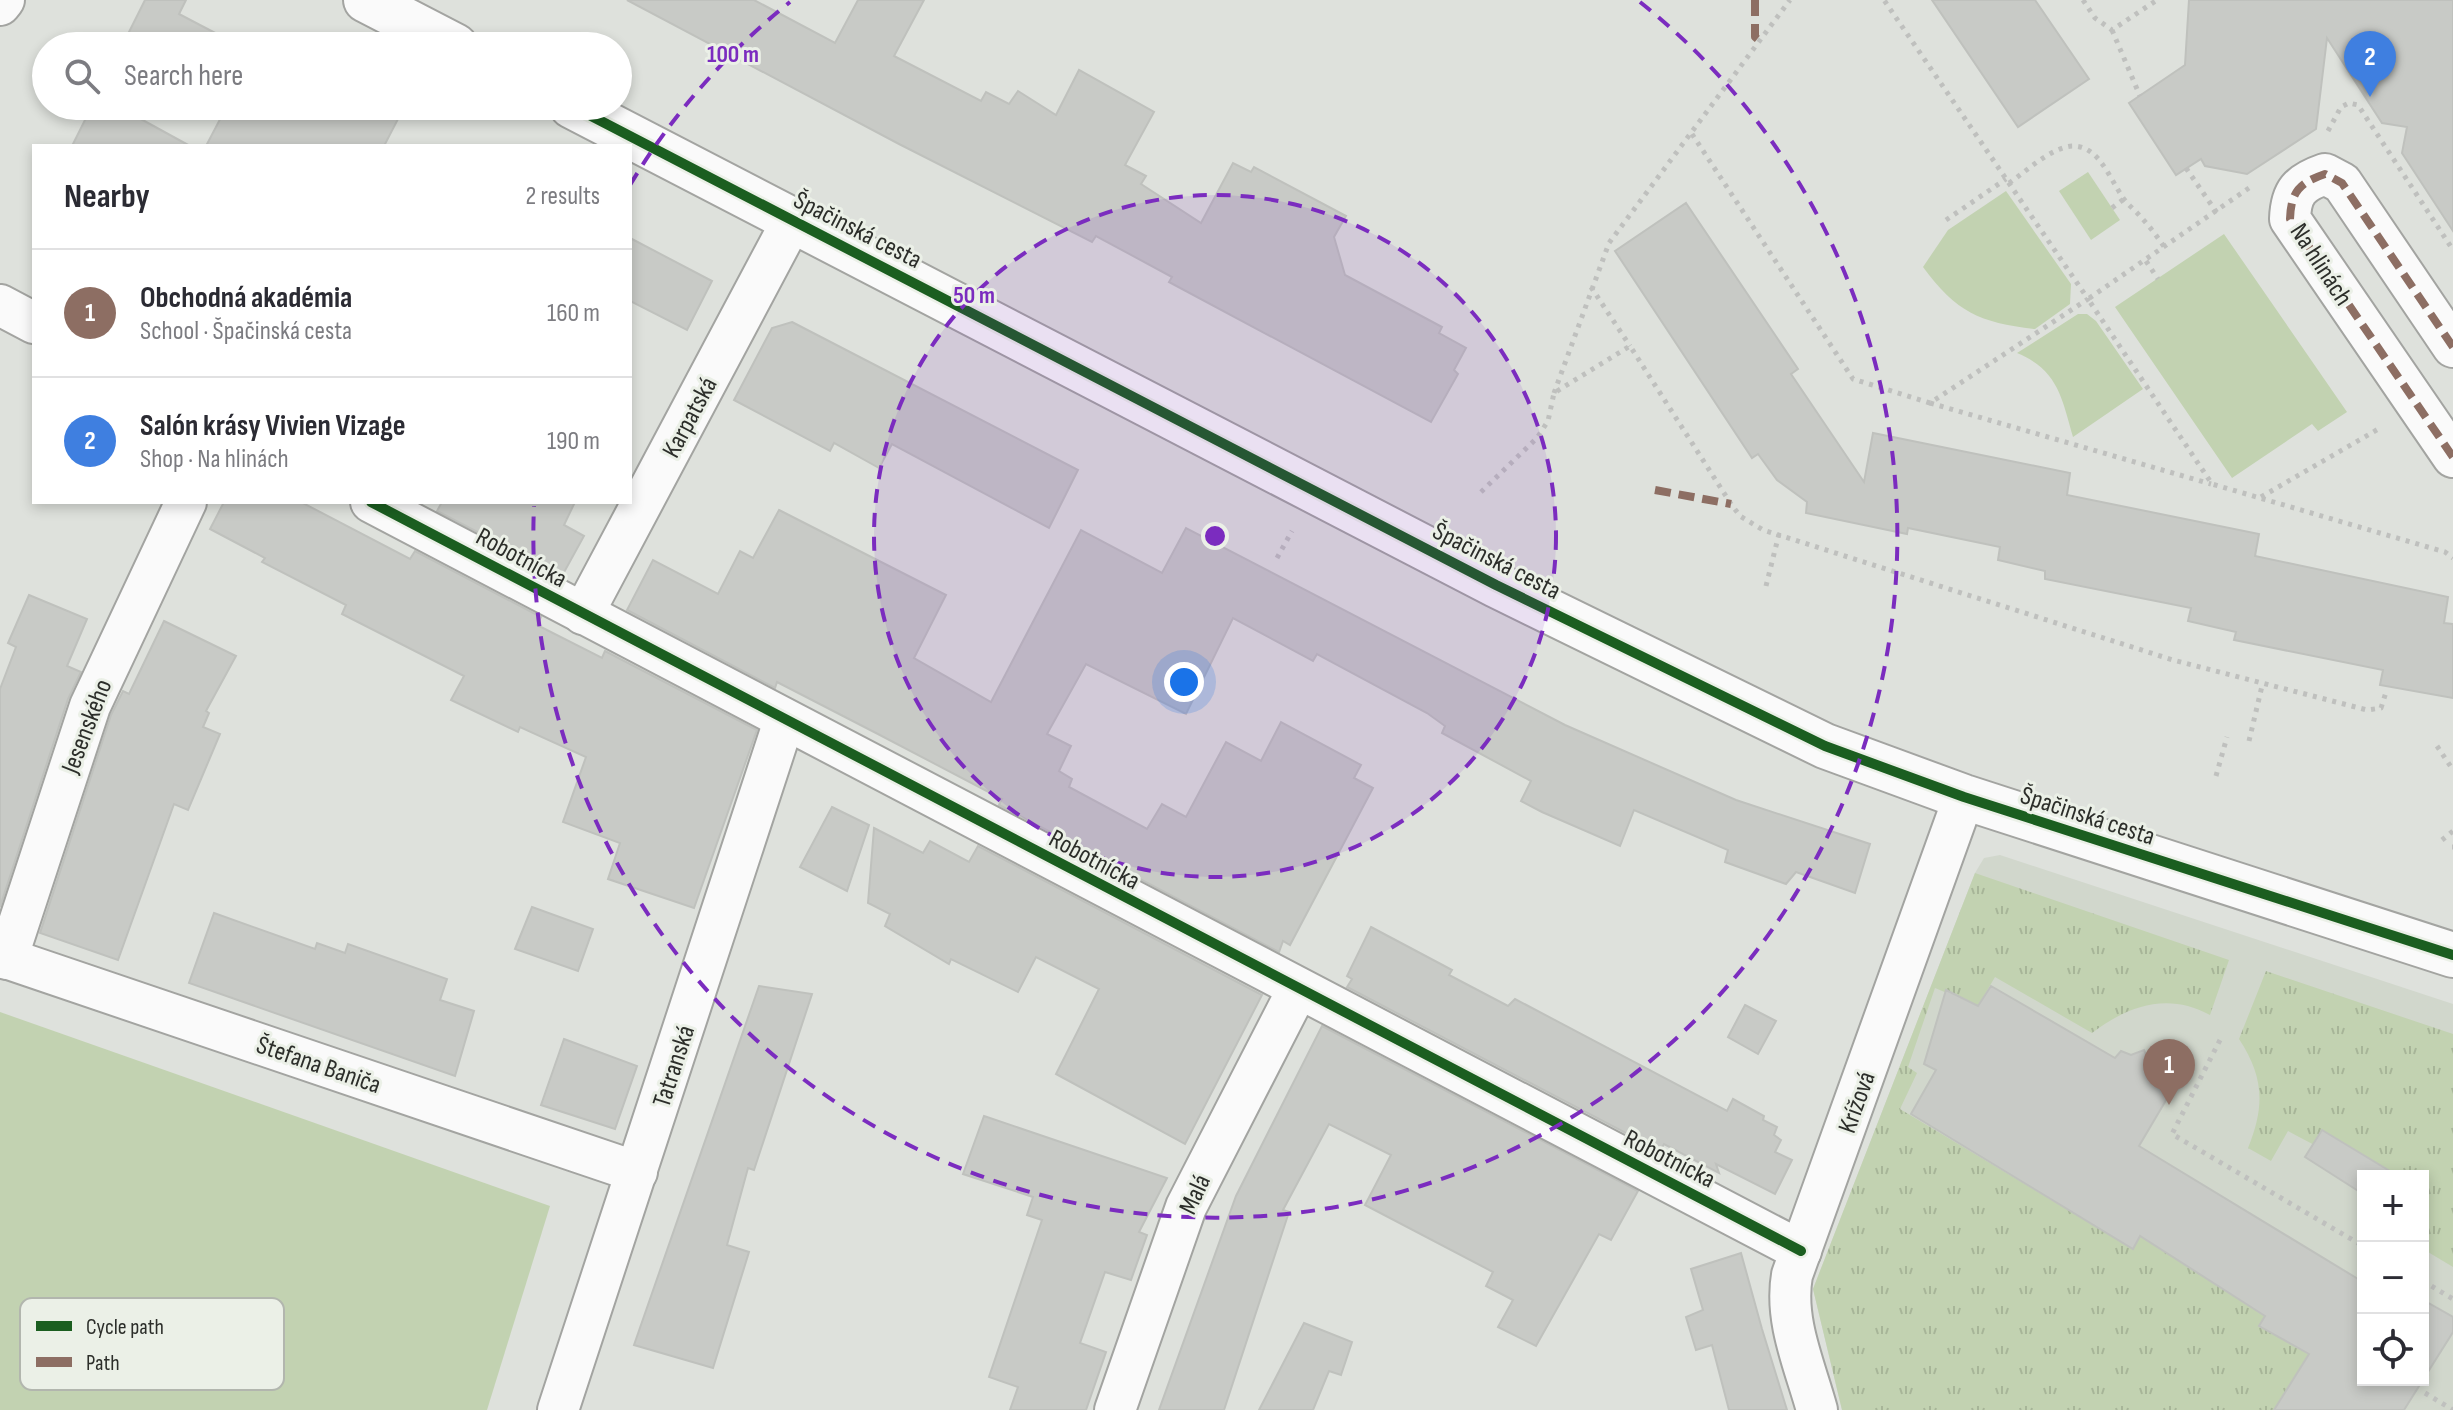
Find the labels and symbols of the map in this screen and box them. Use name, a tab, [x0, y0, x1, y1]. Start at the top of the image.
pin: 2	[2344, 31, 2396, 97]
text: 100 m	[707, 40, 759, 69]
street label: Špačinská cesta	[788, 185, 927, 276]
street label: Na hlinách	[2283, 218, 2359, 312]
text: 50 m	[953, 281, 995, 310]
street label: Karpatská	[656, 372, 724, 463]
street label: Špačinská cesta	[1427, 516, 1566, 607]
street label: Robotnícka	[471, 522, 572, 595]
centre of rings	[1201, 522, 1229, 550]
your location	[1164, 662, 1204, 702]
street label: Jesenského	[55, 675, 119, 779]
street label: Špačinská cesta	[2016, 780, 2159, 853]
street label: Robotnícka	[1044, 824, 1145, 897]
street label: Tatranská	[647, 1022, 702, 1111]
street label: Štefana Baniča	[252, 1030, 385, 1101]
pin: 1	[2143, 1039, 2195, 1105]
street label: Krížová	[1832, 1068, 1883, 1137]
street label: Robotnícka	[1618, 1123, 1720, 1195]
street label: Malá	[1173, 1170, 1218, 1219]
legend	[20, 1298, 284, 1390]
text: Cycle path	[86, 1314, 164, 1341]
text: Path	[86, 1350, 120, 1377]

